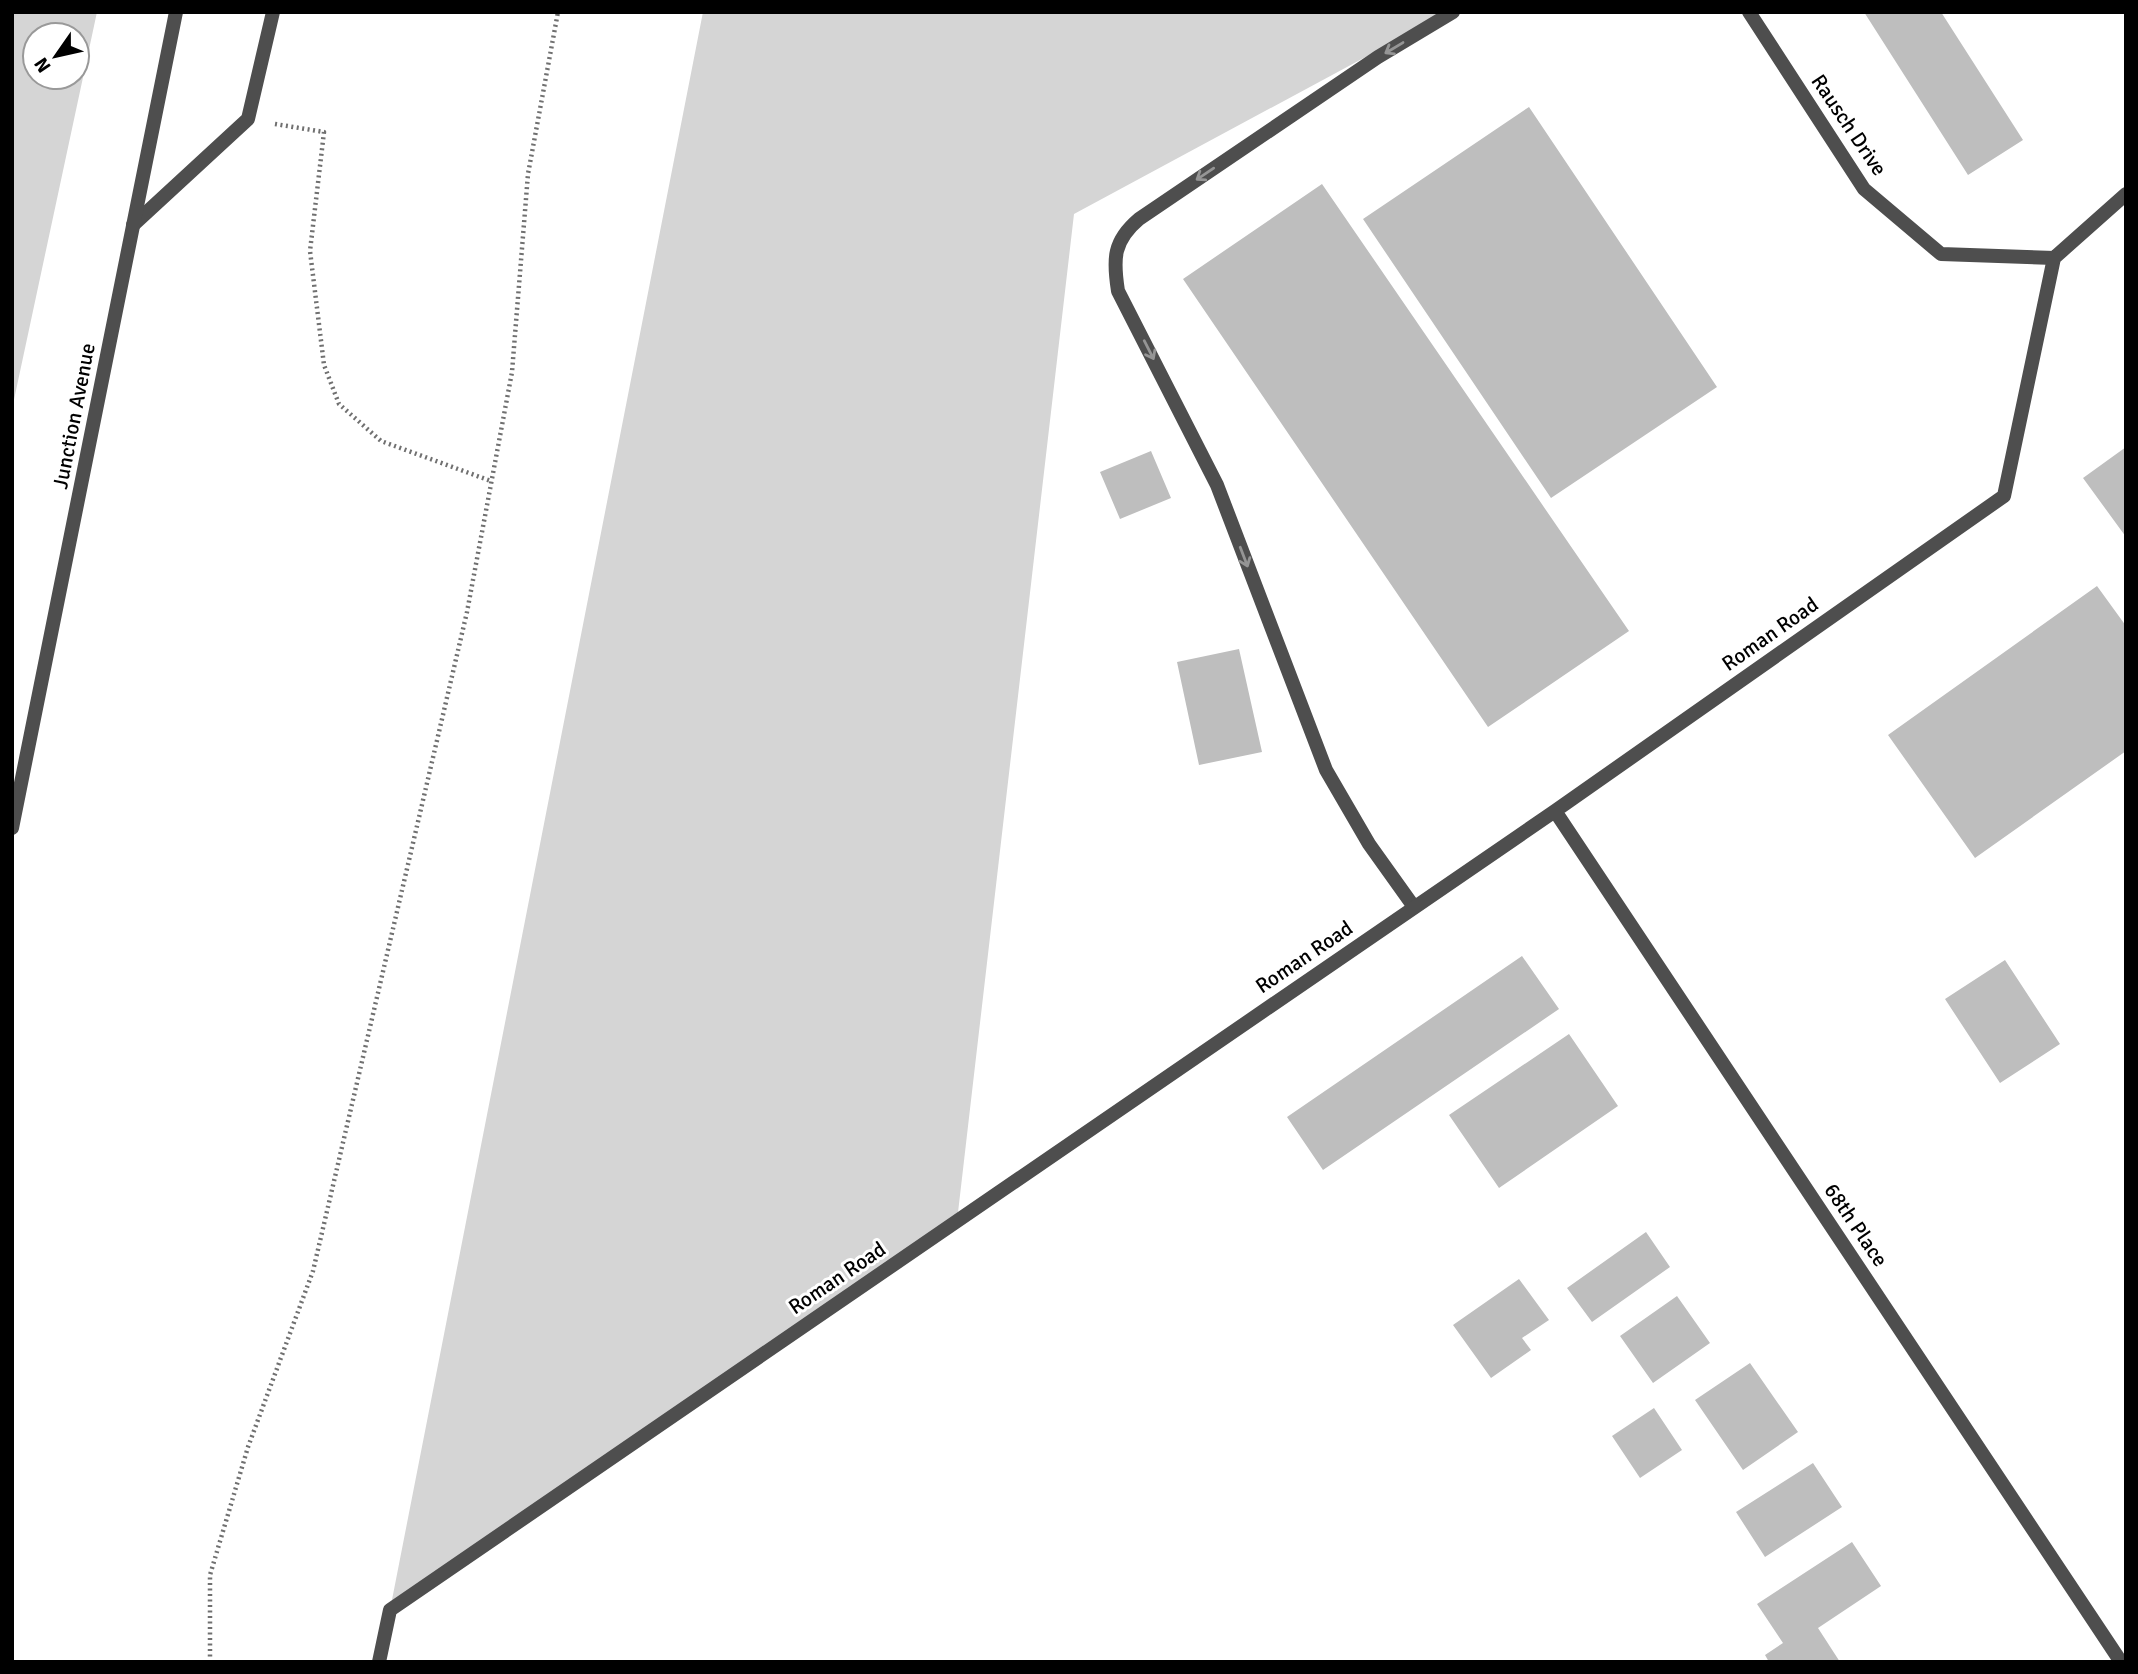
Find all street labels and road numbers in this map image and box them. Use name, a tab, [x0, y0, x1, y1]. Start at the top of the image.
street label: Rausch Drive	[1806, 69, 1892, 181]
street label: Junction Avenue	[47, 341, 101, 491]
street label: Roman Road	[1717, 591, 1823, 677]
street label: Roman Road	[1250, 915, 1358, 999]
street label: 68th Place	[1819, 1178, 1893, 1272]
street label: Roman Road	[783, 1236, 891, 1320]

